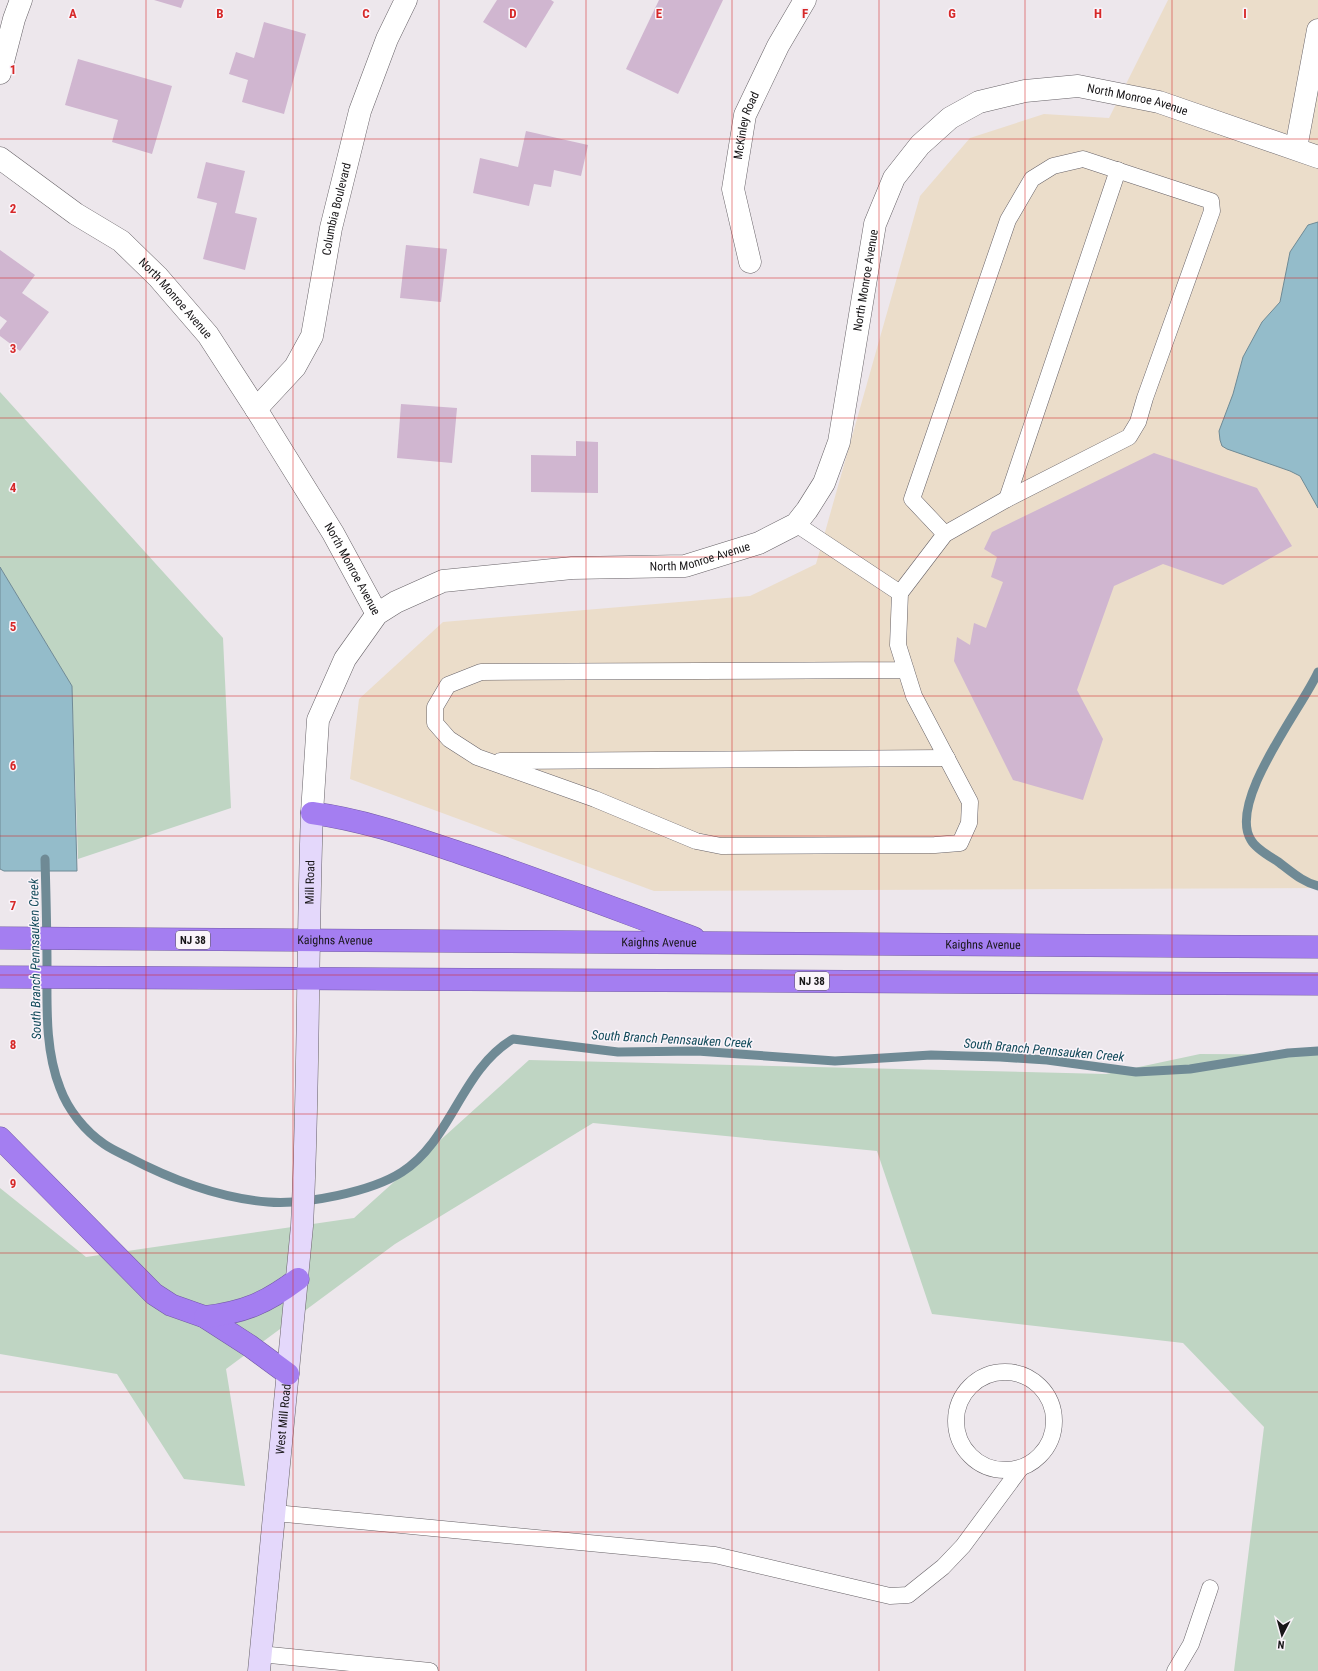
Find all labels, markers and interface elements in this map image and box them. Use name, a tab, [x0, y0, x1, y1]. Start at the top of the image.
text: A	[69, 6, 77, 21]
text: B	[216, 6, 224, 21]
text: C	[362, 6, 370, 21]
text: D	[509, 6, 517, 21]
text: E	[656, 6, 663, 21]
text: F	[802, 6, 808, 21]
text: G	[948, 6, 956, 21]
text: H	[1094, 6, 1102, 21]
text: I	[1243, 6, 1247, 21]
text: 1	[10, 62, 16, 77]
street label: North Monroe Avenue	[1086, 81, 1190, 119]
street label: McKinley Road	[731, 89, 762, 160]
street label: Columbia Boulevard	[319, 161, 354, 256]
text: 2	[10, 201, 17, 216]
street label: North Monroe Avenue	[850, 228, 881, 332]
street label: North Monroe Avenue	[136, 255, 215, 342]
text: 3	[10, 341, 16, 356]
text: 4	[10, 480, 17, 495]
street label: North Monroe Avenue	[321, 520, 383, 618]
street label: North Monroe Avenue	[650, 539, 752, 574]
text: 5	[10, 619, 17, 634]
text: 6	[10, 758, 17, 773]
street label: Mill Road	[303, 860, 318, 904]
water label: South Branch Pennsauken Creek	[26, 878, 44, 1040]
text: 7	[10, 898, 17, 913]
road number: NJ 38	[176, 931, 210, 949]
street label: Kaighns Avenue	[297, 933, 373, 948]
street label: Kaighns Avenue	[621, 935, 697, 950]
street label: Kaighns Avenue	[945, 937, 1021, 952]
road number: NJ 38	[795, 972, 829, 990]
water label: South Branch Pennsauken Creek	[591, 1027, 753, 1051]
water label: South Branch Pennsauken Creek	[963, 1036, 1125, 1065]
text: 8	[10, 1037, 16, 1052]
text: 9	[10, 1176, 16, 1191]
street label: West Mill Road	[273, 1383, 294, 1455]
north arrow	[1262, 1615, 1302, 1655]
text: N	[1277, 1638, 1285, 1651]

